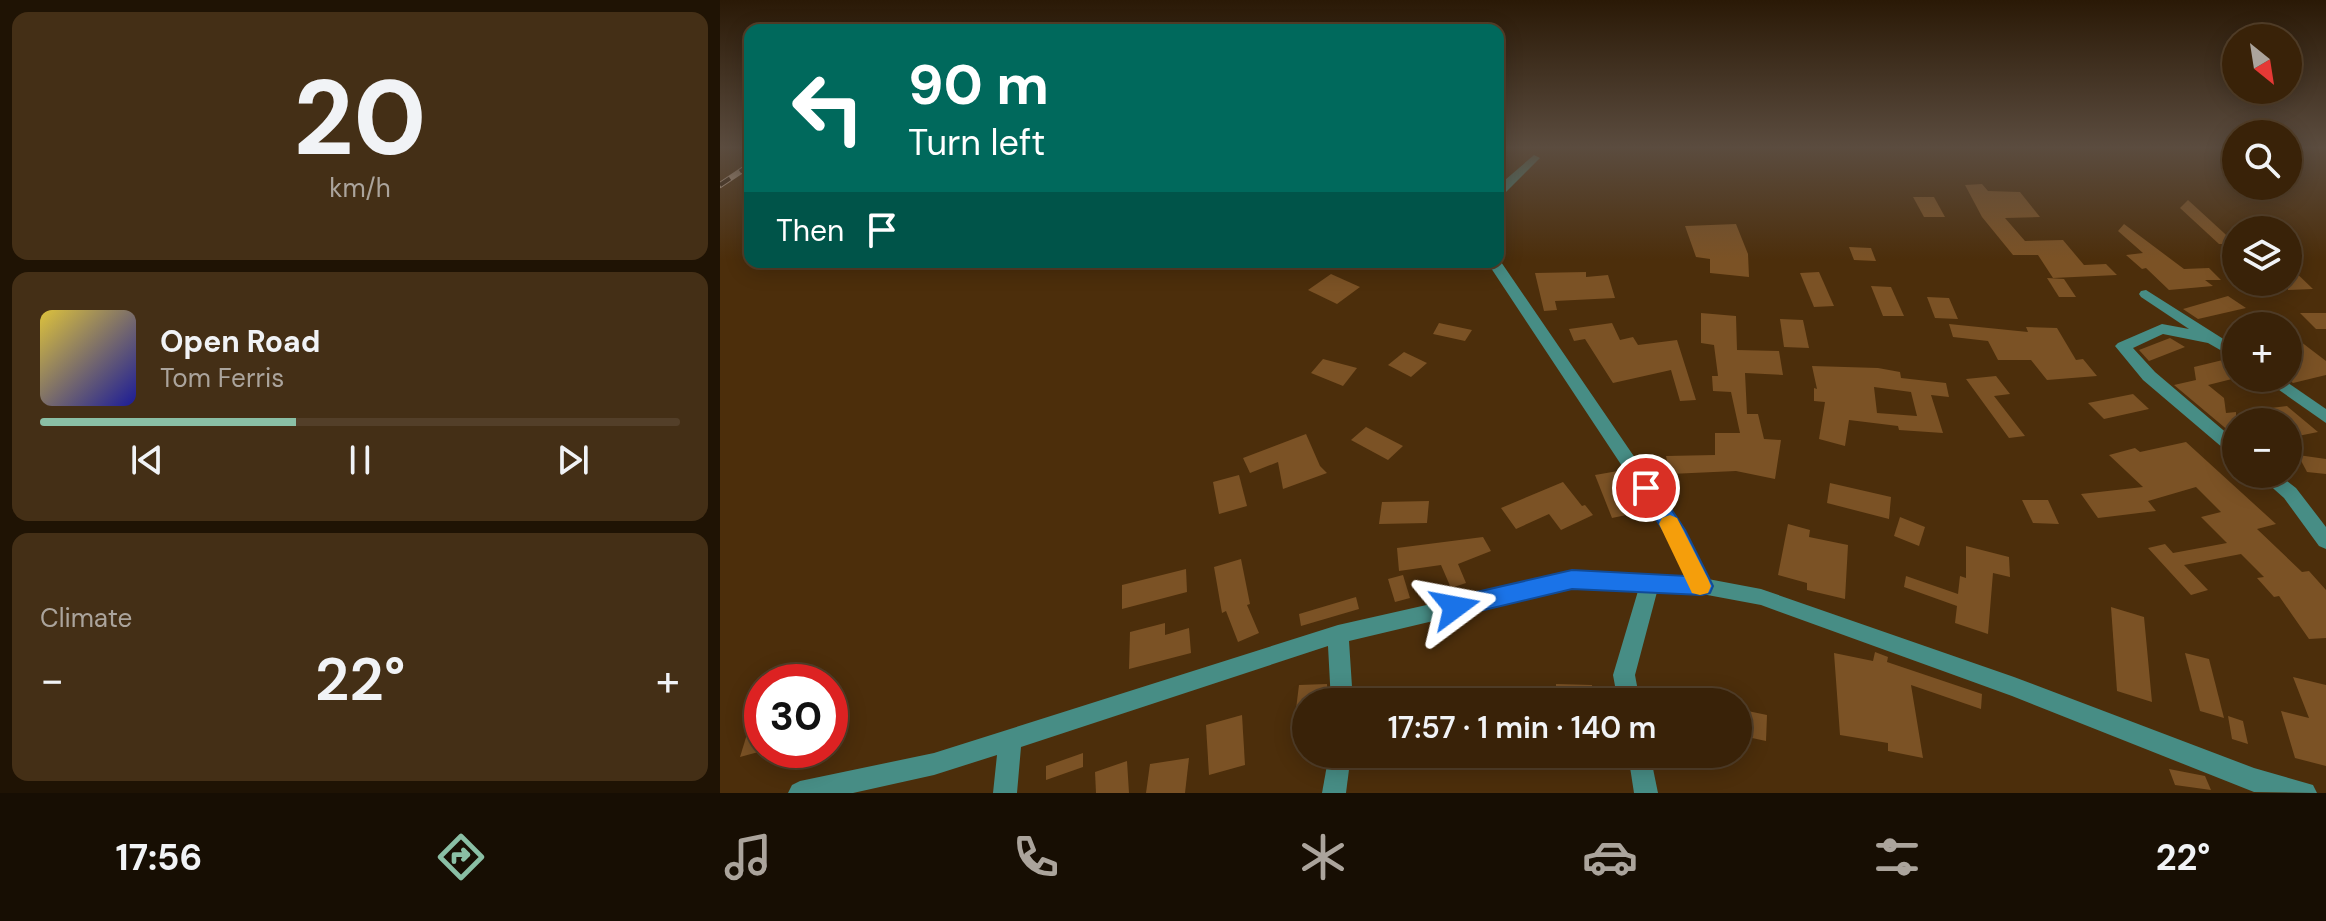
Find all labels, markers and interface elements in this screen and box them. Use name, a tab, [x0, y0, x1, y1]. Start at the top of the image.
north arrow	[2222, 24, 2302, 104]
map controls	[2222, 24, 2302, 488]
text: 90 m	[908, 48, 1049, 121]
text: 20	[294, 51, 426, 186]
icon: left	[776, 56, 880, 160]
text: Turn left	[908, 119, 1045, 166]
button: search	[2222, 120, 2302, 200]
text: km/h	[329, 171, 391, 205]
icon: arrive	[860, 208, 904, 252]
text: Then	[776, 211, 844, 250]
button: layers	[2222, 216, 2302, 296]
button: +	[2222, 312, 2302, 392]
text: Open Road	[160, 322, 320, 361]
text: Tom Ferris	[160, 361, 284, 395]
button: −	[2222, 408, 2302, 488]
icon: previous	[125, 438, 169, 482]
icon: pause	[338, 438, 382, 482]
icon: next	[551, 438, 595, 482]
pin	[1612, 454, 1680, 522]
icon: arrive	[1624, 466, 1668, 510]
position arrow	[1413, 565, 1497, 649]
text: Climate	[40, 601, 132, 635]
text: 22°	[315, 640, 405, 719]
text: −	[40, 651, 64, 709]
text: +	[656, 651, 680, 709]
speed limit sign: 30	[744, 664, 848, 768]
text: 17:57 · 1 min · 140 m	[1388, 708, 1656, 747]
icon: directions	[433, 829, 489, 885]
icon: music	[720, 829, 776, 885]
icon: phone	[1008, 829, 1064, 885]
icon: climate	[1295, 829, 1351, 885]
icon: car	[1582, 829, 1638, 885]
icon: filters	[1869, 829, 1925, 885]
text: 17:56	[116, 834, 202, 881]
text: 22°	[2156, 834, 2210, 881]

